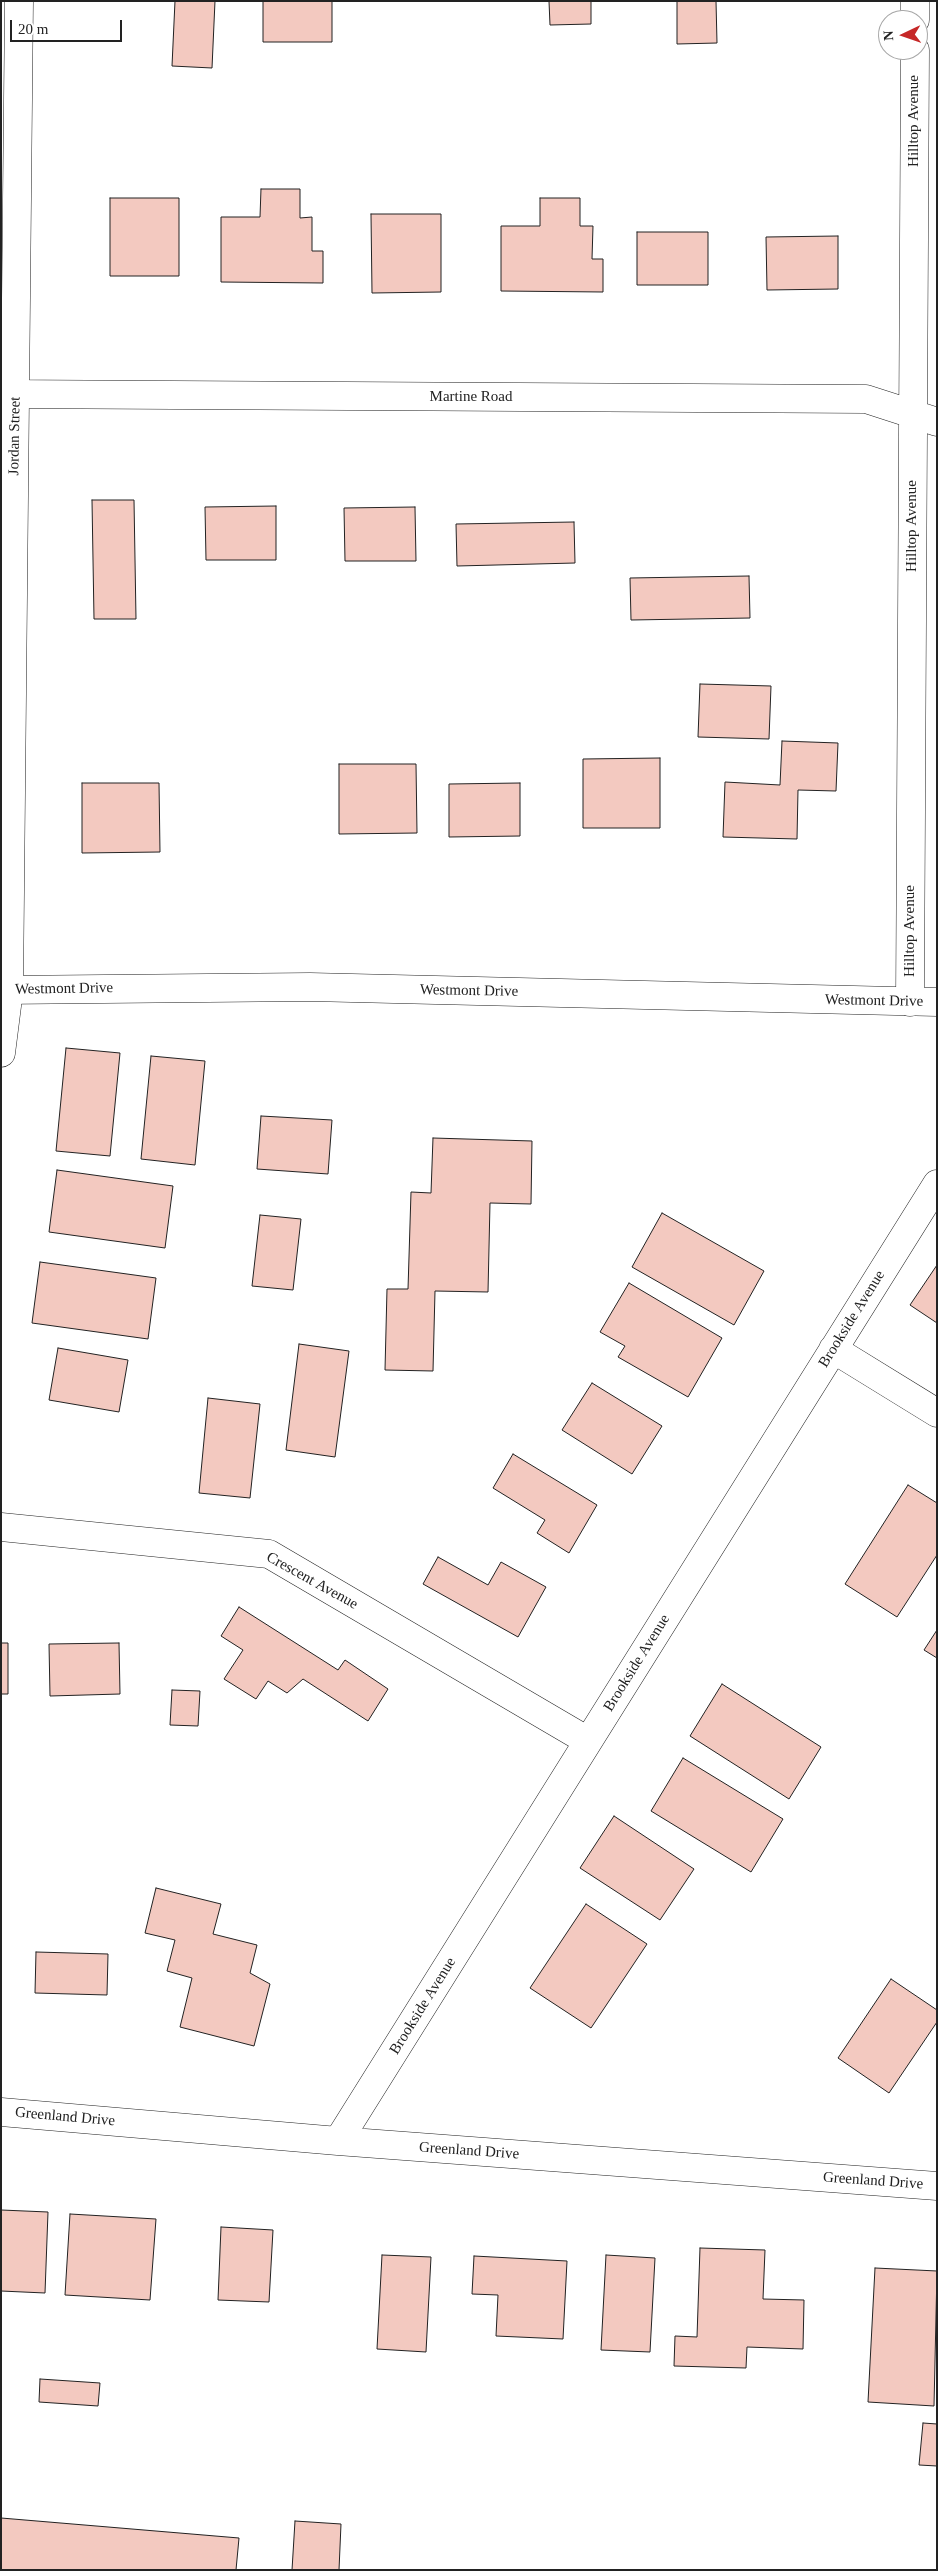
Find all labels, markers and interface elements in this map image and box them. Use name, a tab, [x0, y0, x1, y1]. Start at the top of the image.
scale bar	[12, 10, 125, 42]
north arrow	[878, 10, 928, 60]
text: 20 m	[18, 21, 48, 37]
text: N	[881, 30, 896, 41]
street label: Hilltop Avenue	[905, 75, 923, 167]
street label: Martine Road	[430, 388, 512, 406]
street label: Jordan Street	[5, 396, 25, 476]
street label: Hilltop Avenue	[903, 480, 921, 572]
street label: Hilltop Avenue	[901, 885, 919, 977]
street label: Westmont Drive	[15, 979, 113, 999]
street label: Westmont Drive	[420, 981, 518, 1001]
street label: Westmont Drive	[825, 991, 923, 1011]
street label: Brookside Avenue	[815, 1267, 889, 1371]
street label: Crescent Avenue	[263, 1548, 361, 1614]
street label: Brookside Avenue	[600, 1611, 674, 1715]
street label: Brookside Avenue	[386, 1954, 460, 2058]
street label: Greenland Drive	[14, 2104, 116, 2130]
street label: Greenland Drive	[418, 2139, 520, 2163]
street label: Greenland Drive	[822, 2169, 924, 2193]

